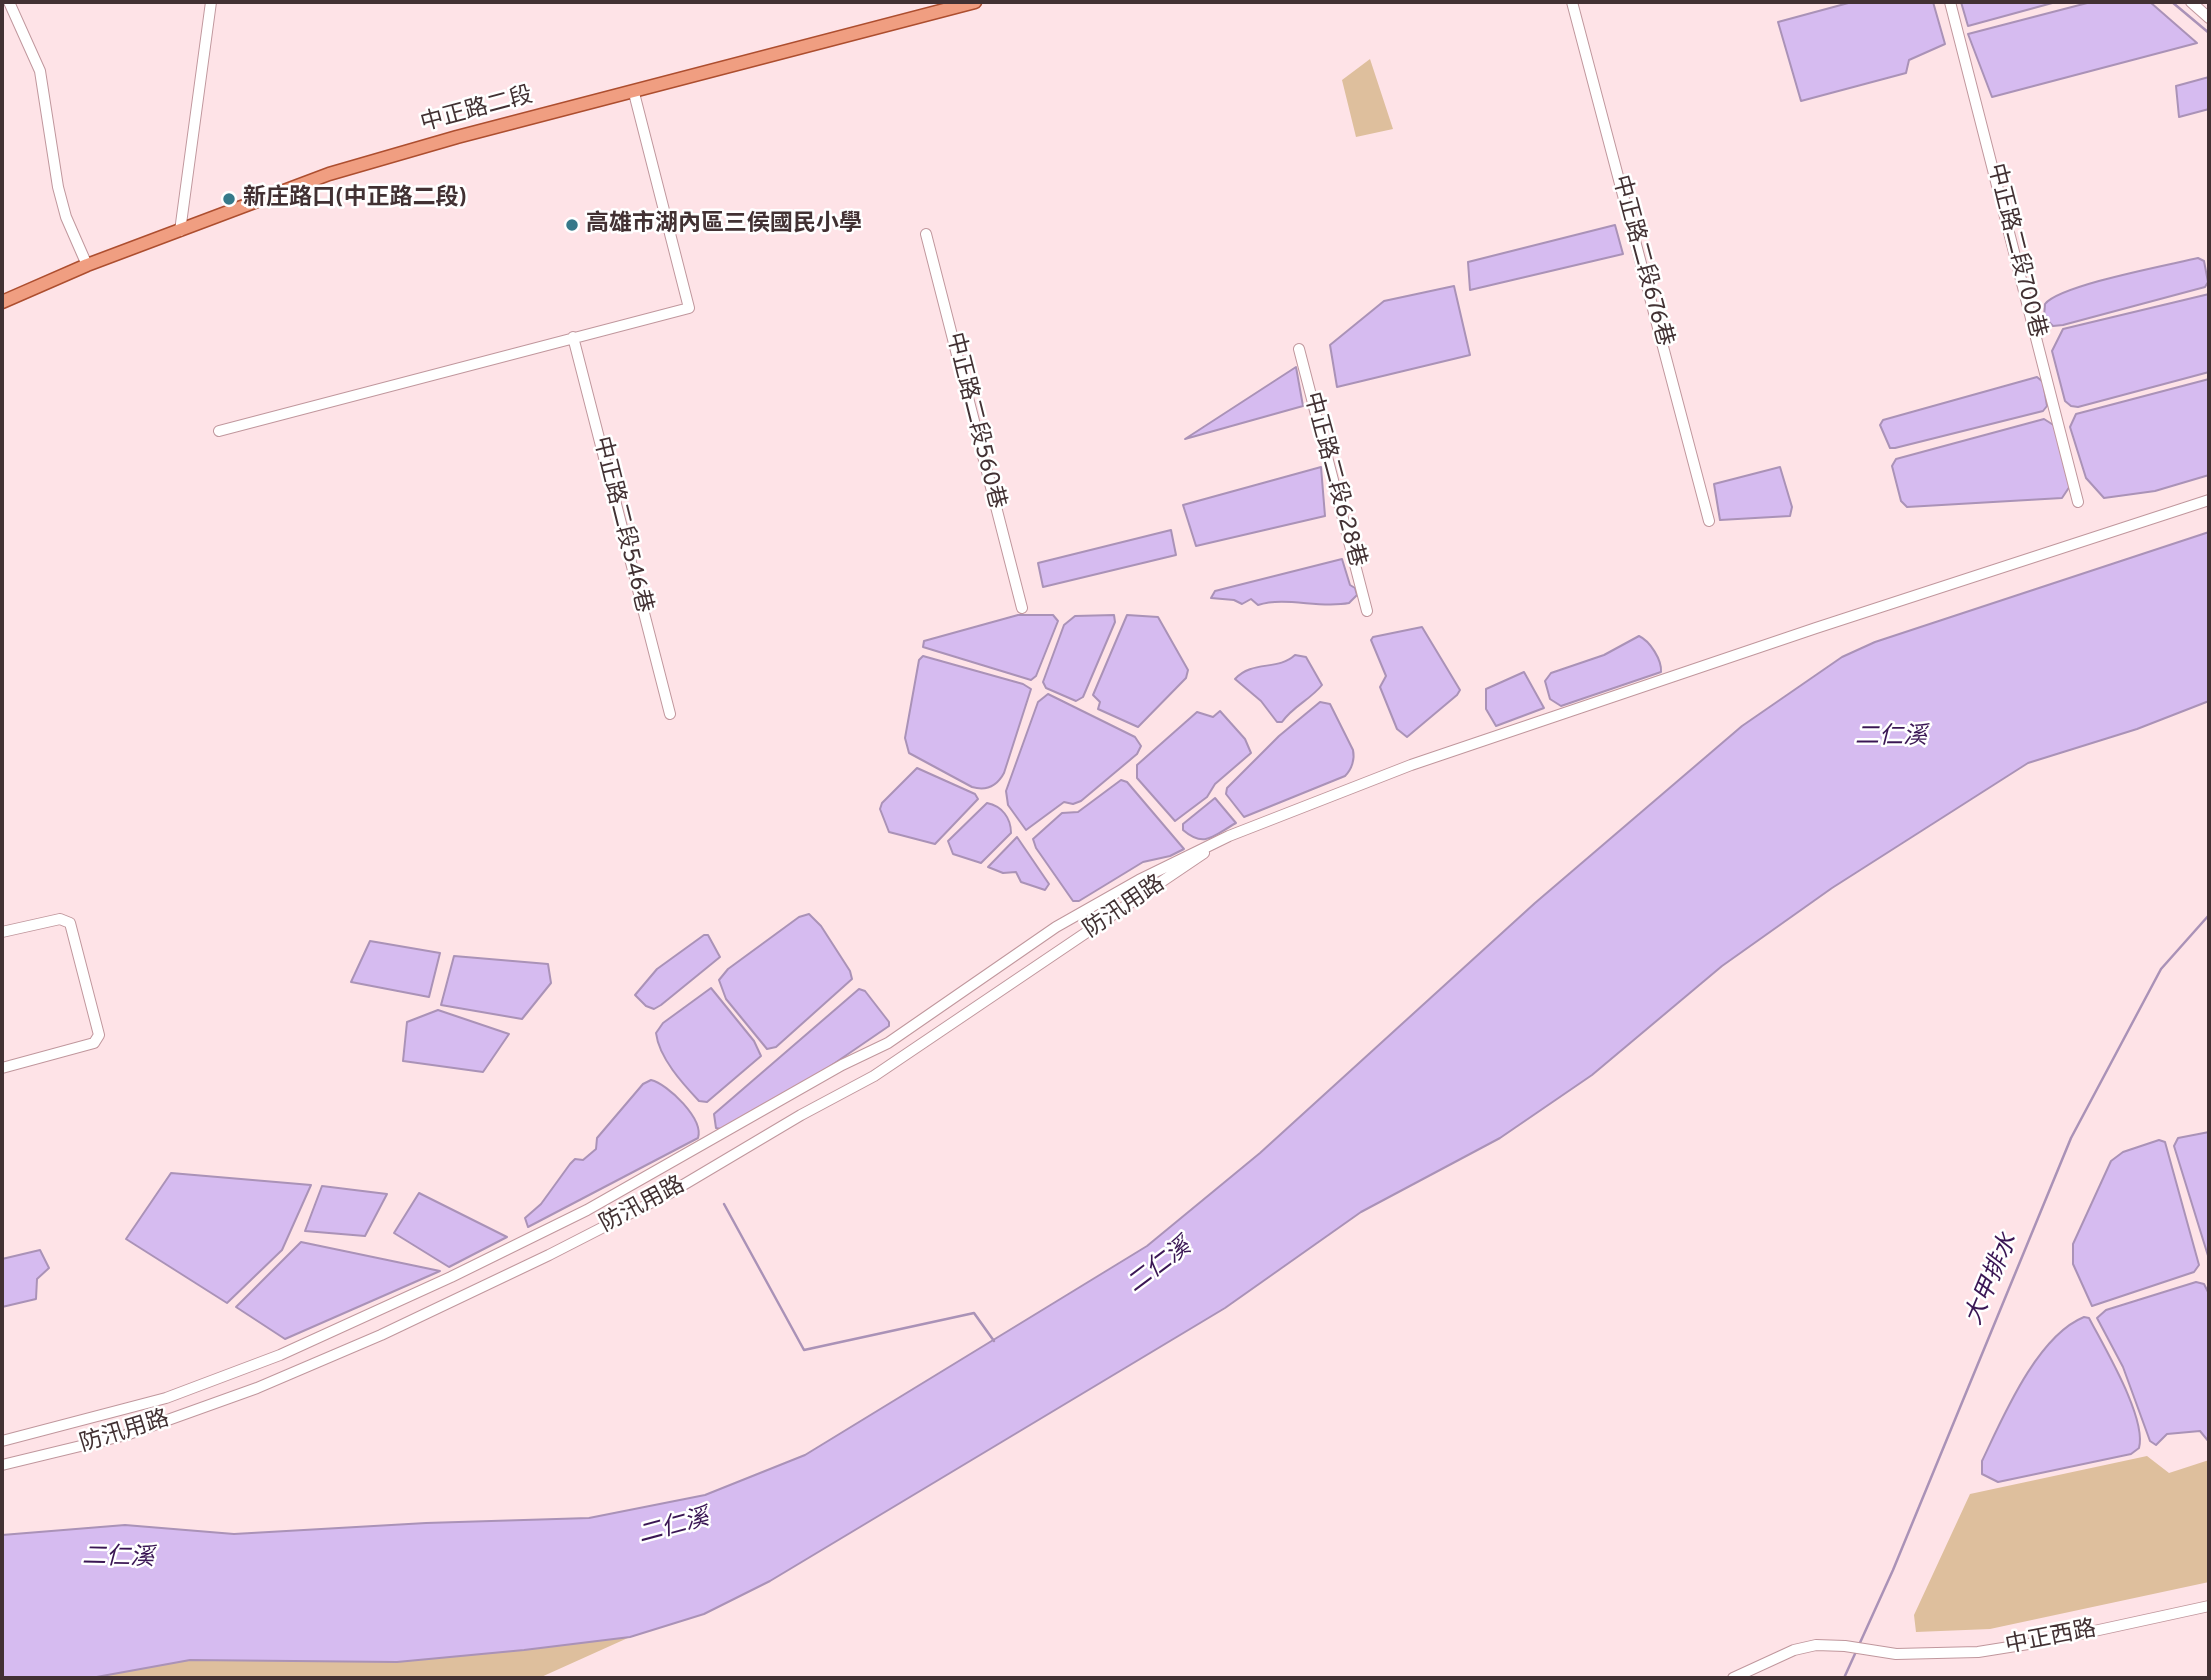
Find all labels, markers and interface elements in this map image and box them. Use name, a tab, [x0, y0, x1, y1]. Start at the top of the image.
street label: 中正路二段	[418, 83, 536, 139]
street label: 中正路二段700巷	[1980, 161, 2050, 341]
street label: 中正路二段676巷	[1605, 172, 1677, 350]
place label: 新庄路口(中正路二段)	[243, 185, 467, 213]
marker: 新庄路口(中正路二段)	[221, 191, 237, 207]
place label: 高雄市湖內區三侯國民小學	[586, 211, 862, 239]
marker: 高雄市湖內區三侯國民小學	[564, 217, 580, 233]
street label: 中正路二段560巷	[939, 330, 1009, 512]
street label: 中正路二段628巷	[1296, 390, 1370, 570]
street label: 中正路二段546巷	[586, 434, 656, 616]
water label: 二仁溪	[1855, 724, 1927, 752]
street label: 防汛用路	[1079, 871, 1171, 945]
street label: 防汛用路	[596, 1172, 690, 1240]
water label: 大甲排水	[1961, 1230, 2025, 1330]
water label: 二仁溪	[1123, 1234, 1197, 1300]
street label: 防汛用路	[77, 1406, 173, 1460]
water label: 二仁溪	[635, 1505, 713, 1551]
water label: 二仁溪	[82, 1544, 154, 1574]
street label: 中正西路	[2003, 1617, 2099, 1661]

